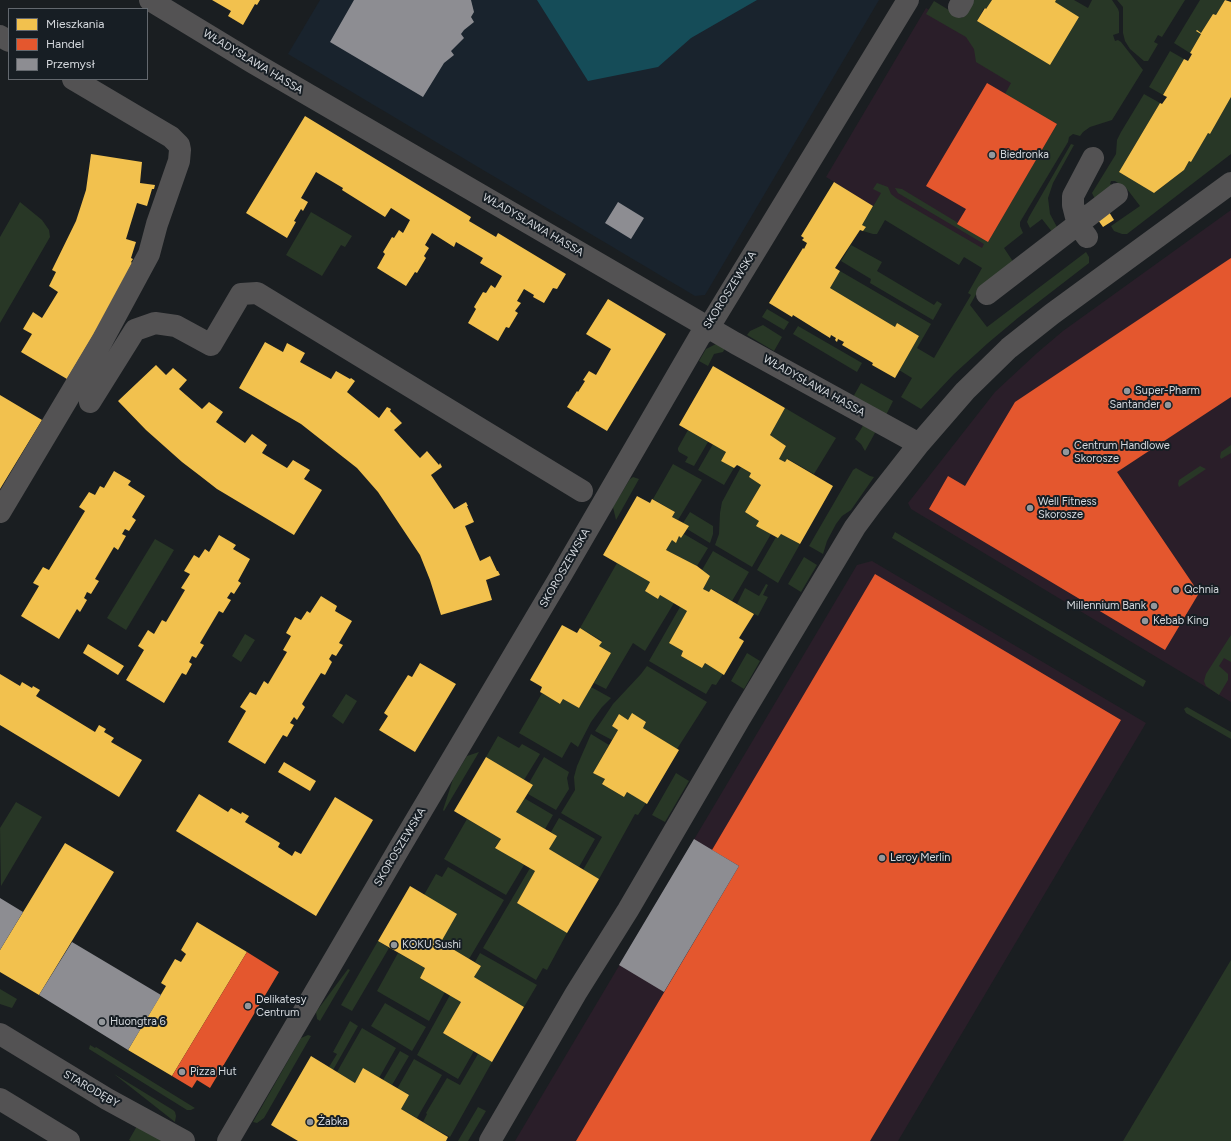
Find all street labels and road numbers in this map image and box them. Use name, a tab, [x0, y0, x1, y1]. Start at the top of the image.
street label: WŁADYSŁAWA HASSA	[201, 27, 305, 97]
street label: WŁADYSŁAWA HASSA	[480, 191, 586, 259]
street label: SKOROSZEWSKA	[701, 249, 759, 331]
street label: WŁADYSŁAWA HASSA	[761, 352, 867, 420]
street label: SKOROSZEWSKA	[537, 526, 593, 610]
street label: SKOROSZEWSKA	[371, 805, 429, 889]
street label: STARODĘBY	[61, 1068, 121, 1110]

